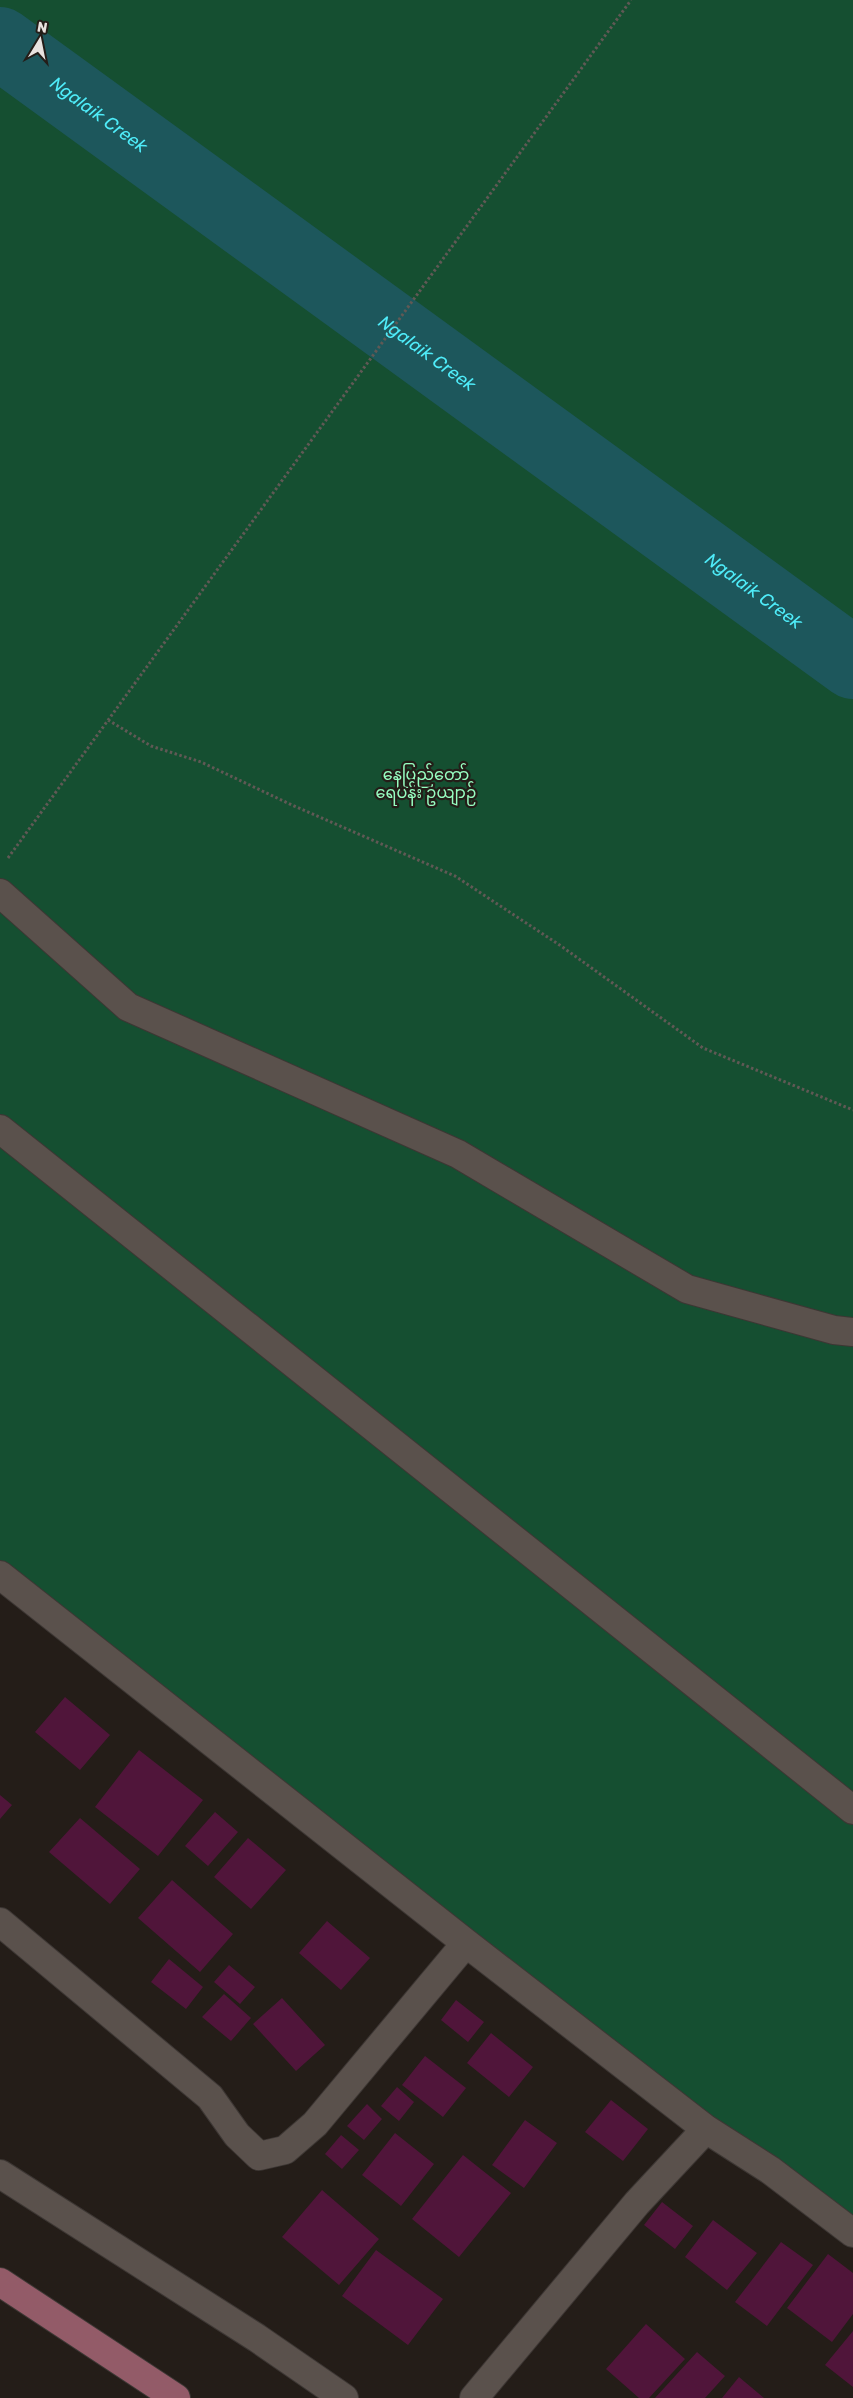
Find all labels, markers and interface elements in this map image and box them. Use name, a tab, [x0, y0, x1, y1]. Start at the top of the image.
north arrow	[15, 15, 65, 65]
text: N	[36, 18, 49, 37]
water label: Ngalaik Creek	[46, 72, 152, 158]
water label: Ngalaik Creek	[374, 311, 481, 397]
water label: Ngalaik Creek	[701, 548, 807, 634]
park label: နေပြည်တော် ရေပန်း ဥယျာဉ်	[376, 763, 476, 806]

